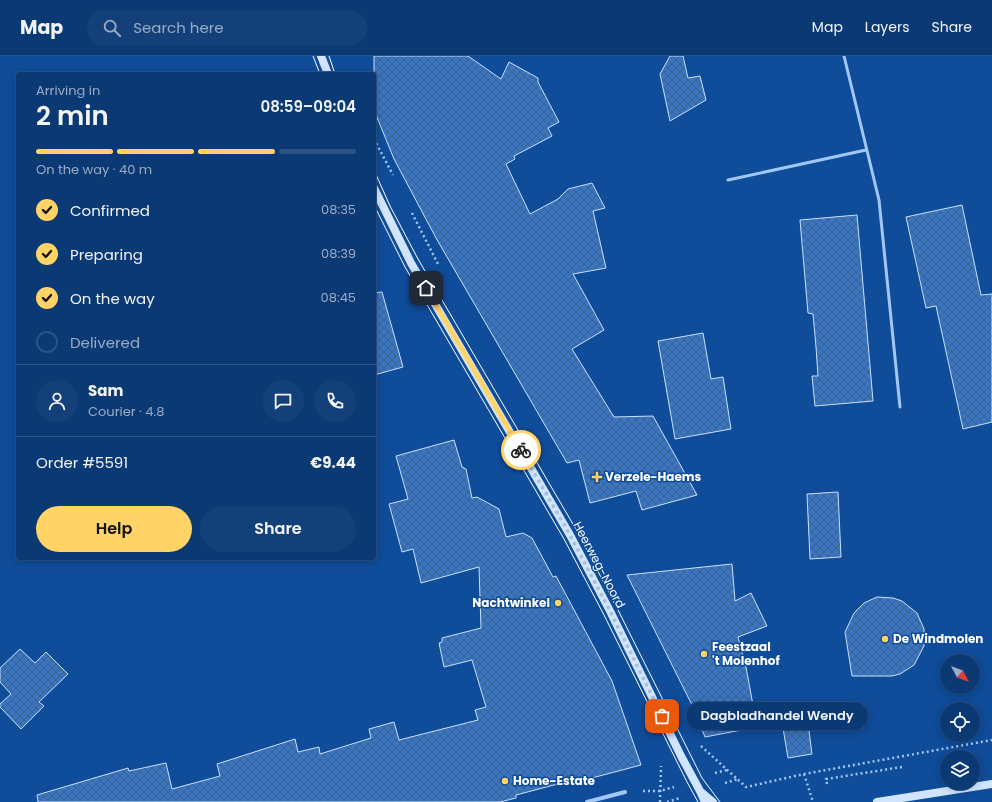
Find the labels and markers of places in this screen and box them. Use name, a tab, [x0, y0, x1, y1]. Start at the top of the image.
pin	[409, 271, 443, 305]
place label: Verzele-Haems	[605, 468, 702, 485]
marker: Verzele-Haems	[592, 472, 602, 482]
place label: Nachtwinkel	[472, 594, 550, 611]
marker: Nachtwinkel	[553, 598, 563, 608]
place label: De Windmolen	[893, 630, 983, 647]
marker: De Windmolen	[880, 634, 890, 644]
place label: Feestzaal 't Molenhof	[712, 638, 780, 669]
marker: Feestzaal 't Molenhof	[699, 649, 709, 659]
pin	[645, 699, 679, 733]
callout: Dagbladhandel Wendy	[686, 702, 868, 730]
place label: Home-Estate	[513, 772, 596, 789]
marker: Home-Estate	[500, 776, 510, 786]

